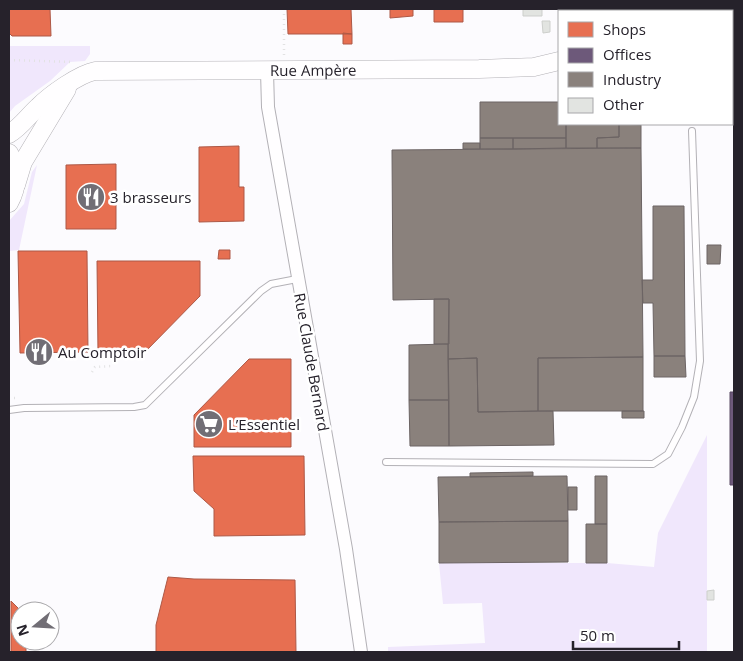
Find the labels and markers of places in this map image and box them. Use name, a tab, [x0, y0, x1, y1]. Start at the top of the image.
restaurant icon: 3 brasseurs	[76, 182, 106, 212]
place label: 3 brasseurs	[110, 187, 191, 207]
restaurant icon: Au Comptoir	[24, 337, 54, 367]
place label: Au Comptoir	[58, 342, 146, 362]
supermarket icon: L’Essentiel	[194, 409, 224, 439]
place label: L’Essentiel	[228, 414, 300, 434]

